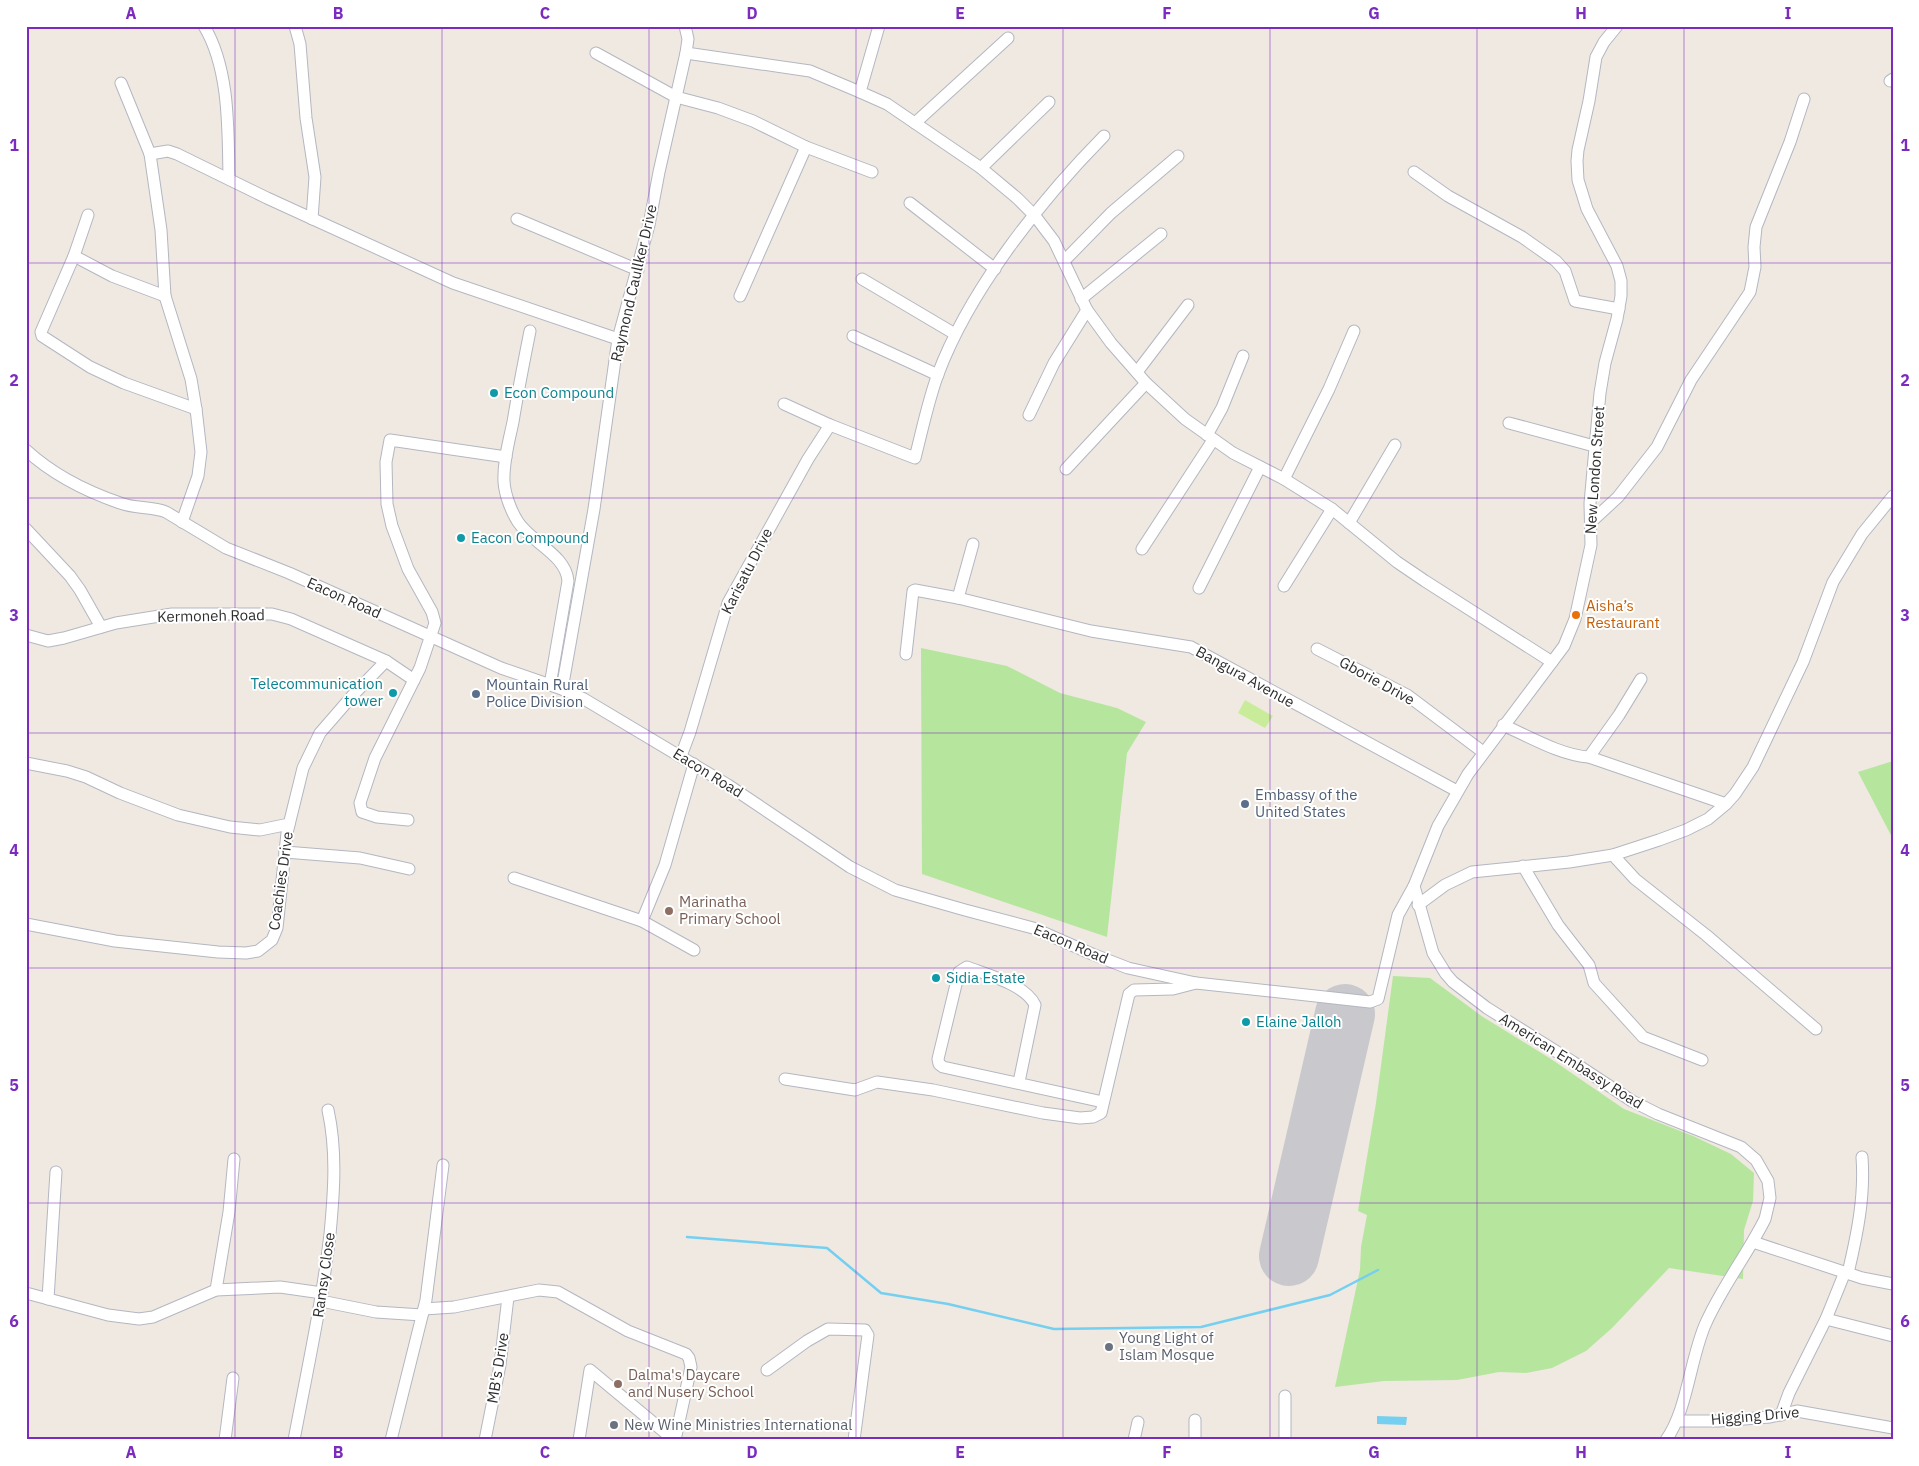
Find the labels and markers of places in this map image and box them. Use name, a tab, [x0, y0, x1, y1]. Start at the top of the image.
place label: Econ Compound	[504, 383, 614, 402]
marker: Econ Compound	[488, 387, 500, 399]
place label: Eacon Compound	[471, 528, 589, 547]
marker: Eacon Compound	[455, 532, 467, 544]
place label: Aisha’s Restaurant	[1586, 596, 1660, 632]
marker: Aisha’s Restaurant	[1570, 609, 1582, 621]
place label: Telecommunication tower	[251, 674, 383, 710]
place label: Mountain Rural Police Division	[486, 675, 588, 711]
marker: Telecommunication tower	[387, 687, 399, 699]
marker: Mountain Rural Police Division	[470, 688, 482, 700]
place label: Embassy of the United States	[1255, 785, 1358, 821]
marker: Embassy of the United States	[1239, 798, 1251, 810]
place label: Marinatha Primary School	[679, 892, 781, 928]
marker: Marinatha Primary School	[663, 905, 675, 917]
place label: Sidia Estate	[946, 968, 1025, 987]
marker: Sidia Estate	[930, 972, 942, 984]
place label: Elaine Jalloh	[1256, 1012, 1342, 1031]
marker: Elaine Jalloh	[1240, 1016, 1252, 1028]
place label: Young Light of Islam Mosque	[1119, 1328, 1214, 1364]
marker: Young Light of Islam Mosque	[1103, 1341, 1115, 1353]
place label: Dalma's Daycare and Nusery School	[628, 1365, 754, 1401]
marker: Dalma's Daycare and Nusery School	[612, 1378, 624, 1390]
place label: New Wine Ministries International	[624, 1415, 852, 1434]
marker: New Wine Ministries International	[608, 1419, 620, 1431]

